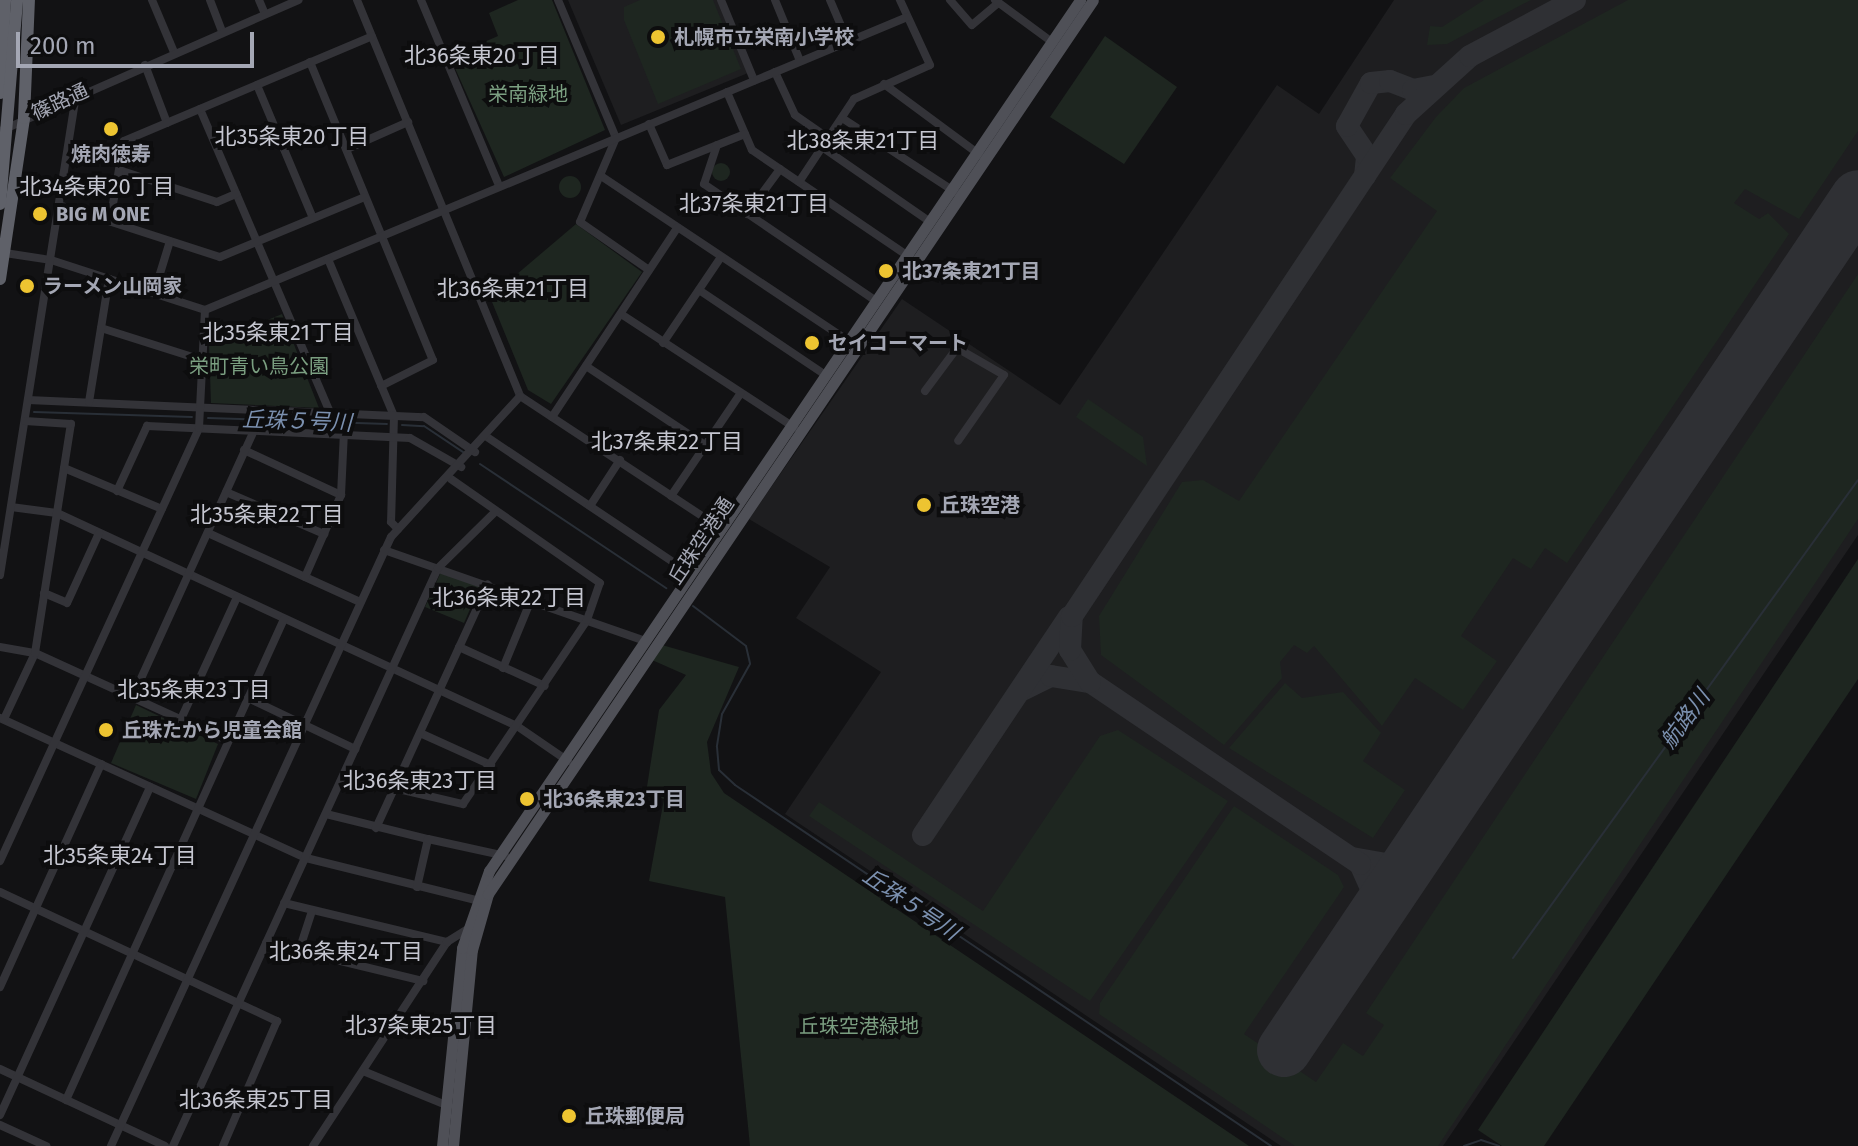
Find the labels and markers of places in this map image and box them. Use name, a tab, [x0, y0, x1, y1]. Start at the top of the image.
place label: 札幌市立栄南小学校	[674, 25, 854, 49]
marker: 札幌市立栄南小学校	[649, 28, 667, 46]
marker: 焼肉徳寿	[102, 120, 120, 138]
place label: 焼肉徳寿	[71, 142, 151, 166]
place label: BIG M ONE	[56, 202, 150, 226]
marker: BIG M ONE	[31, 205, 49, 223]
place label: 北37条東21丁目	[902, 259, 1041, 283]
marker: 北37条東21丁目	[877, 262, 895, 280]
place label: ラーメン山岡家	[43, 274, 183, 298]
marker: ラーメン山岡家	[18, 277, 36, 295]
place label: セイコーマート	[828, 331, 968, 355]
marker: セイコーマート	[803, 334, 821, 352]
place label: 丘珠空港	[940, 493, 1020, 517]
marker: 丘珠空港	[915, 496, 933, 514]
place label: 丘珠たから児童会館	[122, 718, 302, 742]
marker: 丘珠たから児童会館	[97, 721, 115, 739]
place label: 北36条東23丁目	[543, 787, 685, 811]
marker: 北36条東23丁目	[518, 790, 536, 808]
place label: 丘珠郵便局	[585, 1104, 685, 1128]
marker: 丘珠郵便局	[560, 1107, 578, 1125]

